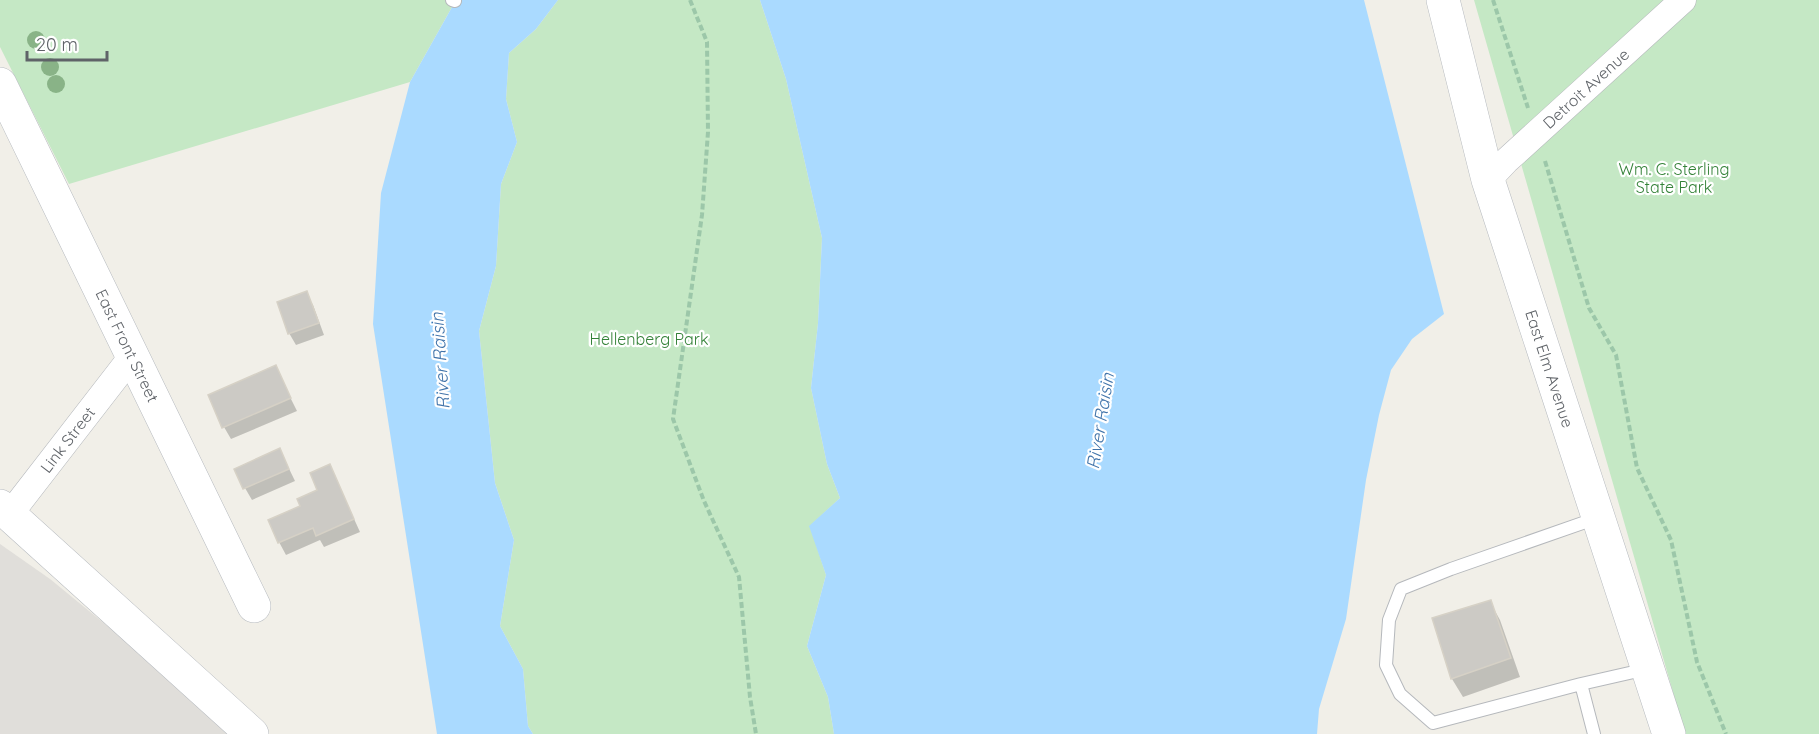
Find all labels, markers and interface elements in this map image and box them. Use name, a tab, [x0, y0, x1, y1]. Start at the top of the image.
scale bar	[27, 24, 106, 62]
text: 20 m	[36, 33, 78, 56]
street label: Detroit Avenue	[1538, 44, 1633, 133]
park label: Wm. C. Sterling State Park	[1619, 159, 1729, 197]
street label: East Front Street	[91, 286, 163, 406]
street label: East Elm Avenue	[1521, 307, 1578, 430]
water label: River Raisin	[425, 311, 455, 410]
park label: Hellenberg Park	[590, 329, 708, 349]
water label: River Raisin	[1081, 371, 1119, 471]
street label: Link Street	[36, 403, 99, 477]

